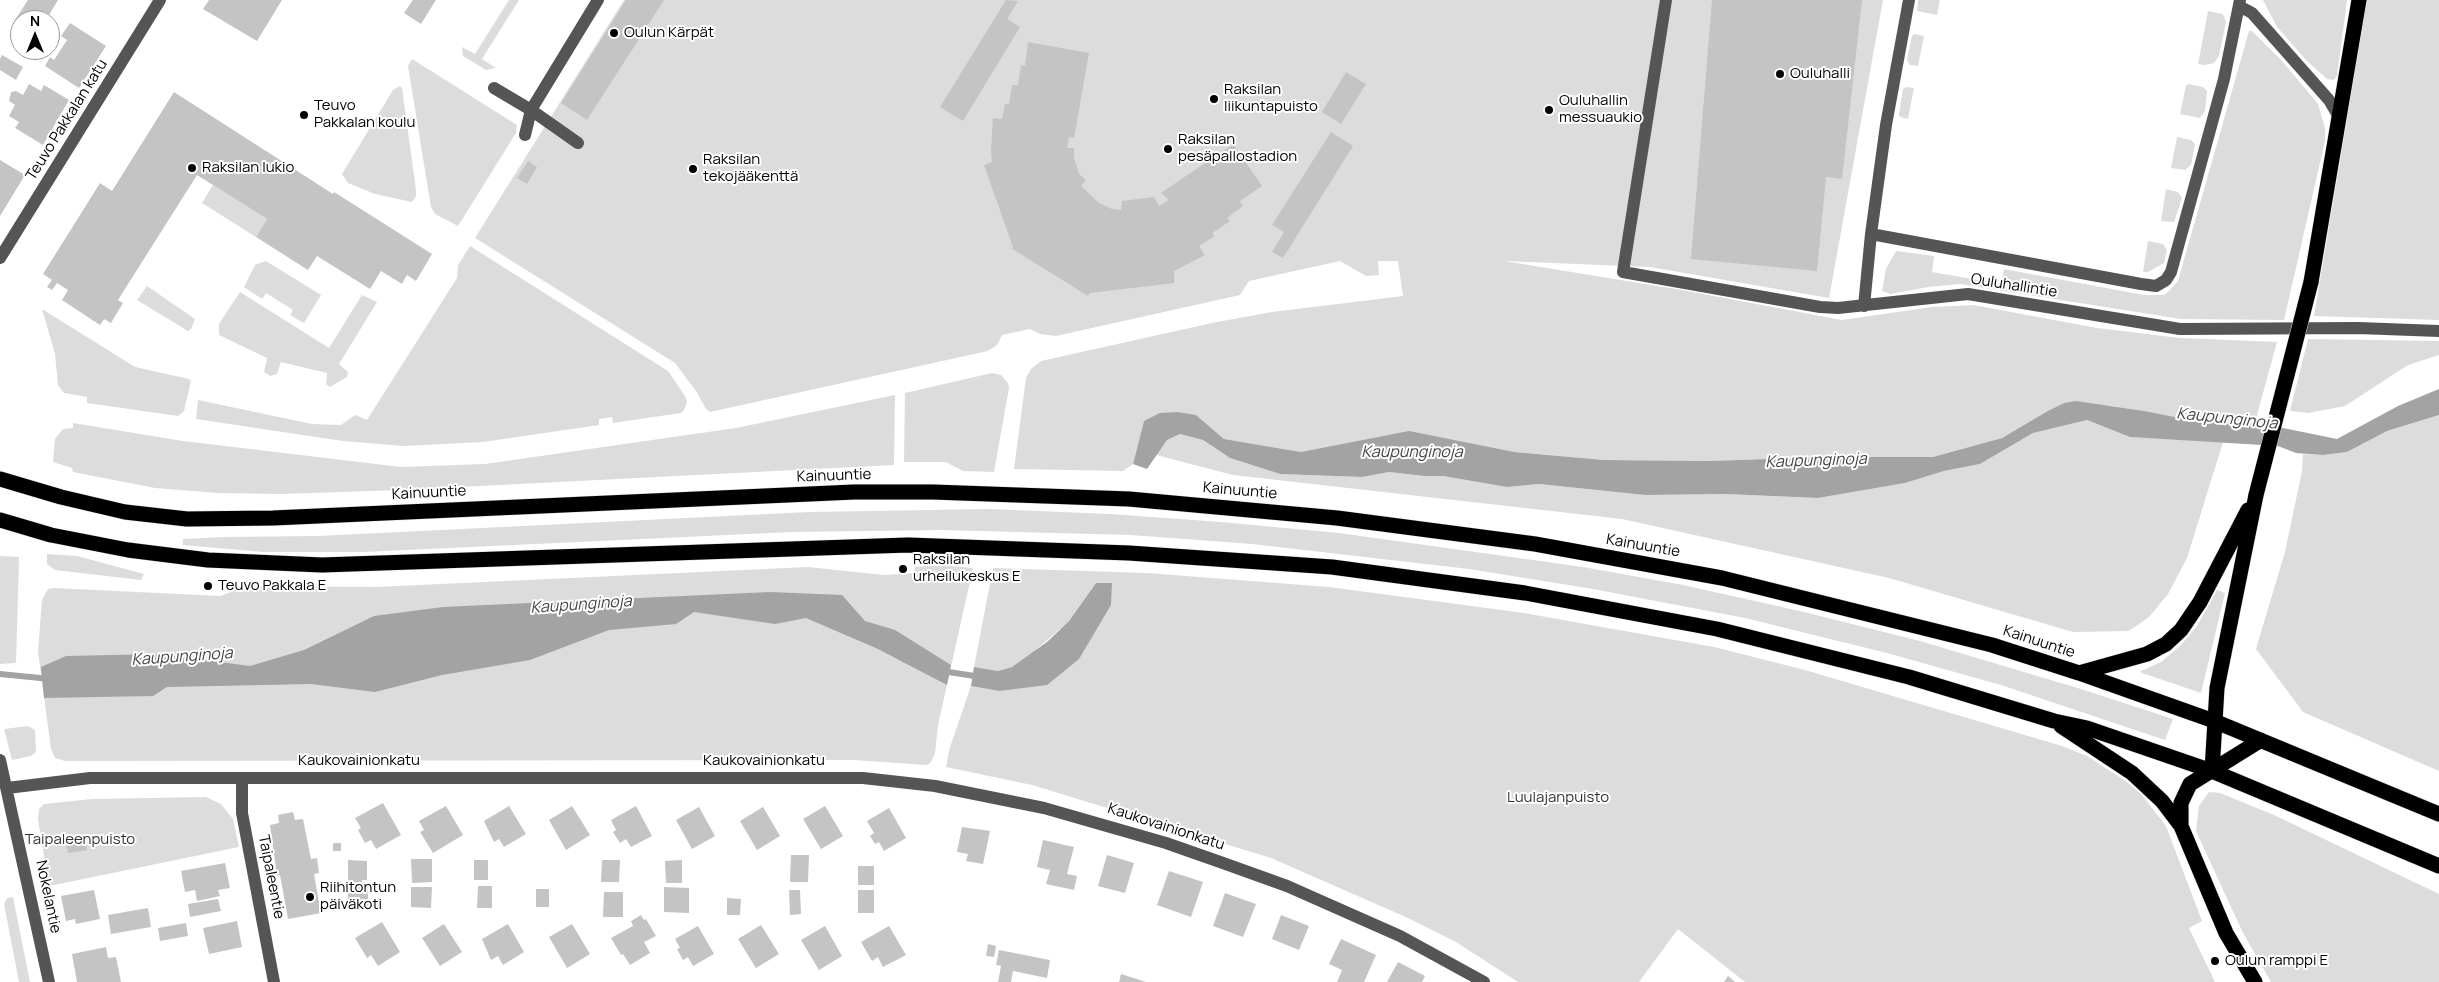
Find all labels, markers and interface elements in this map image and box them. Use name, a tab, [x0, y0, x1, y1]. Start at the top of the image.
north arrow	[10, 10, 60, 60]
text: N	[30, 11, 40, 30]
place label: Oulun Kärpät	[624, 24, 714, 42]
marker: Oulun Kärpät	[608, 27, 620, 39]
street label: Teuvo Pakkalan katu	[22, 56, 112, 184]
place label: Ouluhalli	[1790, 65, 1850, 83]
marker: Ouluhalli	[1774, 68, 1786, 80]
place label: Raksilan liikuntapuisto	[1224, 81, 1318, 116]
place label: Ouluhallin messuaukio	[1559, 92, 1642, 127]
marker: Raksilan liikuntapuisto	[1208, 93, 1220, 105]
place label: Teuvo Pakkalan koulu	[314, 97, 415, 132]
marker: Ouluhallin messuaukio	[1543, 104, 1555, 116]
marker: Teuvo Pakkalan koulu	[298, 109, 310, 121]
place label: Raksilan pesäpallostadion	[1178, 131, 1297, 166]
marker: Raksilan pesäpallostadion	[1162, 143, 1174, 155]
place label: Raksilan tekojääkenttä	[703, 151, 798, 186]
place label: Raksilan lukio	[202, 159, 294, 177]
marker: Raksilan lukio	[186, 162, 198, 174]
marker: Raksilan tekojääkenttä	[687, 163, 699, 175]
street label: Ouluhallintie	[1970, 270, 2058, 302]
water label: Kaupunginoja	[2176, 404, 2278, 434]
water label: Kaupunginoja	[1361, 443, 1463, 463]
water label: Kaupunginoja	[1765, 450, 1867, 472]
street label: Kainuuntie	[796, 466, 872, 486]
street label: Kainuuntie	[1202, 479, 1278, 503]
street label: Kainuuntie	[391, 482, 467, 504]
street label: Kainuuntie	[1605, 531, 1681, 561]
place label: Raksilan urheilukeskus E	[913, 551, 1021, 586]
marker: Raksilan urheilukeskus E	[897, 563, 909, 575]
place label: Teuvo Pakkala E	[218, 577, 326, 595]
marker: Teuvo Pakkala E	[202, 580, 214, 592]
water label: Kaupunginoja	[530, 592, 632, 618]
street label: Kainuuntie	[2001, 622, 2077, 662]
water label: Kaupunginoja	[131, 644, 233, 670]
street label: Kaukovainionkatu	[298, 752, 420, 770]
street label: Kaukovainionkatu	[703, 752, 825, 770]
park label: Luulajanpuisto	[1507, 789, 1609, 807]
street label: Kaukovainionkatu	[1105, 800, 1227, 854]
park label: Taipaleenpuisto	[25, 831, 135, 849]
street label: Taipaleentie	[254, 834, 288, 920]
street label: Nokelantie	[31, 859, 65, 935]
place label: Riihitontun päiväkoti	[320, 879, 396, 914]
marker: Riihitontun päiväkoti	[304, 891, 316, 903]
place label: Oulun ramppi E	[2225, 952, 2328, 970]
marker: Oulun ramppi E	[2209, 955, 2221, 967]

